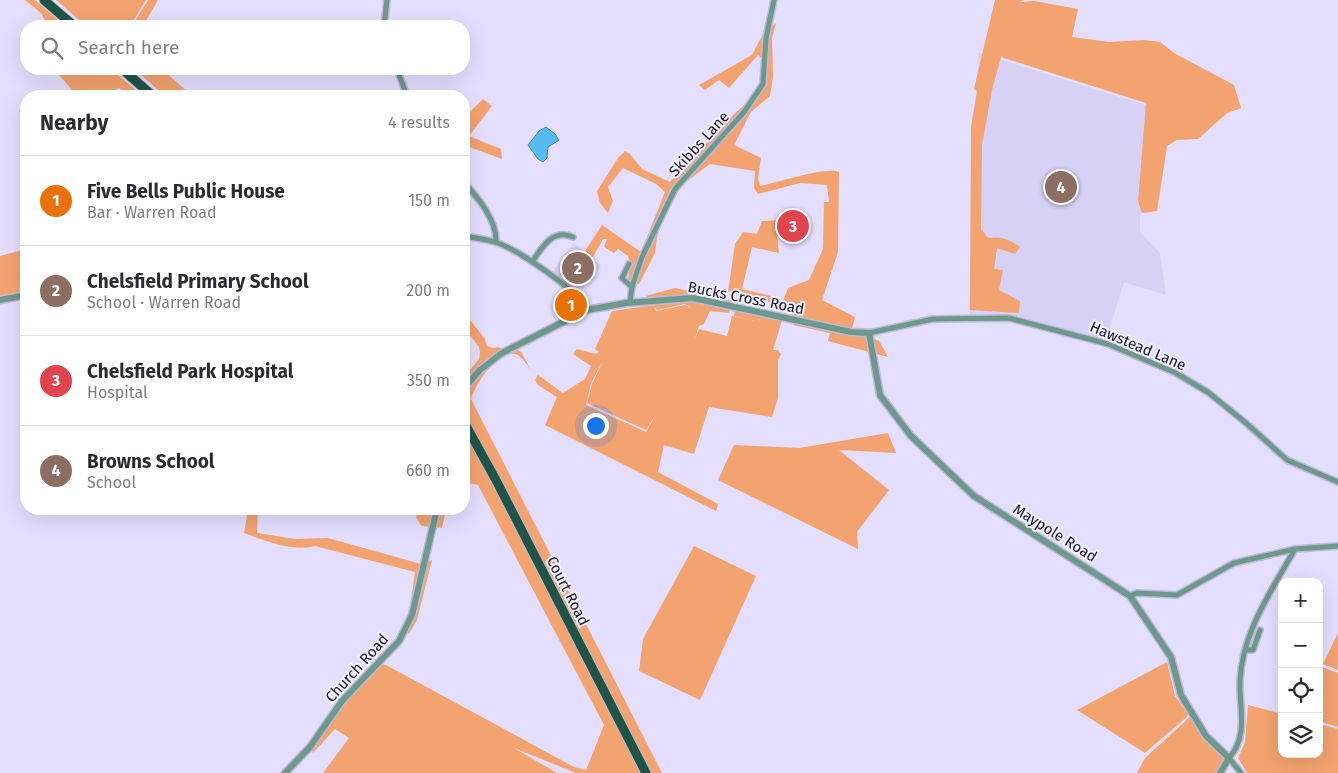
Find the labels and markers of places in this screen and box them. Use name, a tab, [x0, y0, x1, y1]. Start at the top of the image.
pin: 4	[1045, 168, 1077, 206]
pin: 3	[777, 207, 809, 245]
pin: 2	[562, 249, 594, 287]
pin: 1	[555, 286, 587, 324]

